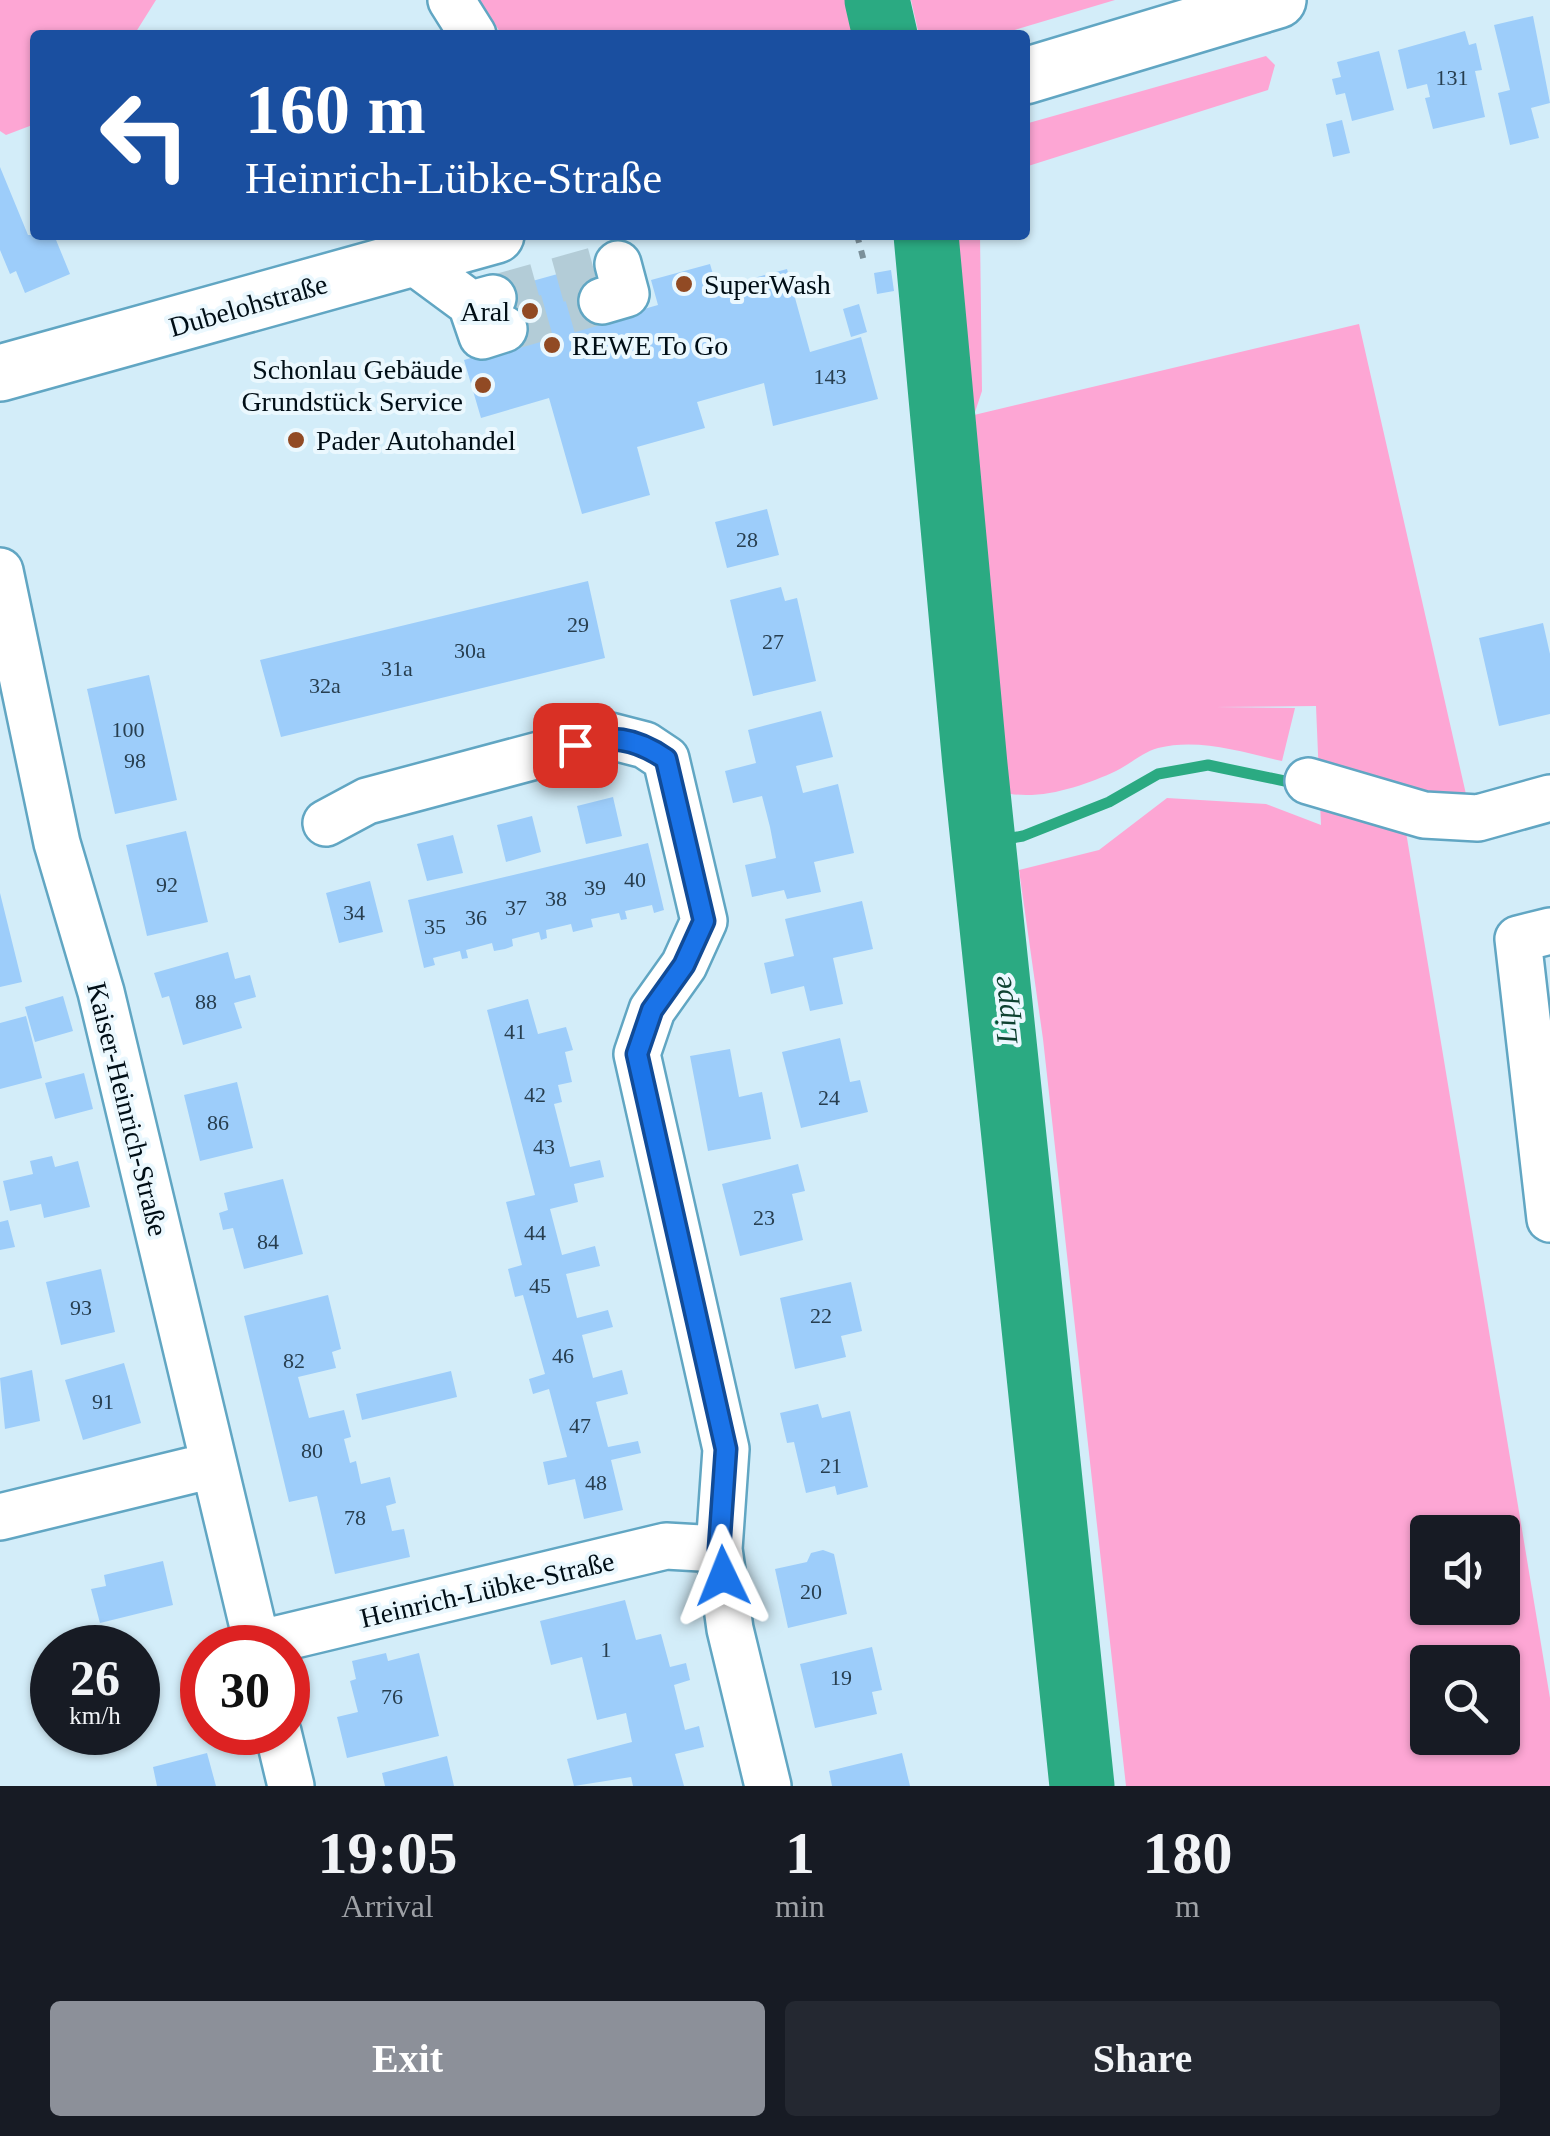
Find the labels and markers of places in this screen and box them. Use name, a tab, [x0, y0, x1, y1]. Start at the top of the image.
place label: SuperWash	[704, 269, 831, 300]
marker: SuperWash	[673, 273, 695, 295]
place label: Aral	[460, 296, 510, 327]
marker: Aral	[519, 300, 541, 322]
place label: REWE To Go	[572, 330, 728, 361]
marker: REWE To Go	[541, 334, 563, 356]
place label: Schonlau Gebäude Grundstück Service	[241, 354, 463, 417]
marker: Schonlau Gebäude Grundstück Service	[472, 374, 494, 396]
place label: Pader Autohandel	[316, 425, 516, 456]
marker: Pader Autohandel	[285, 429, 307, 451]
pin	[533, 703, 618, 788]

